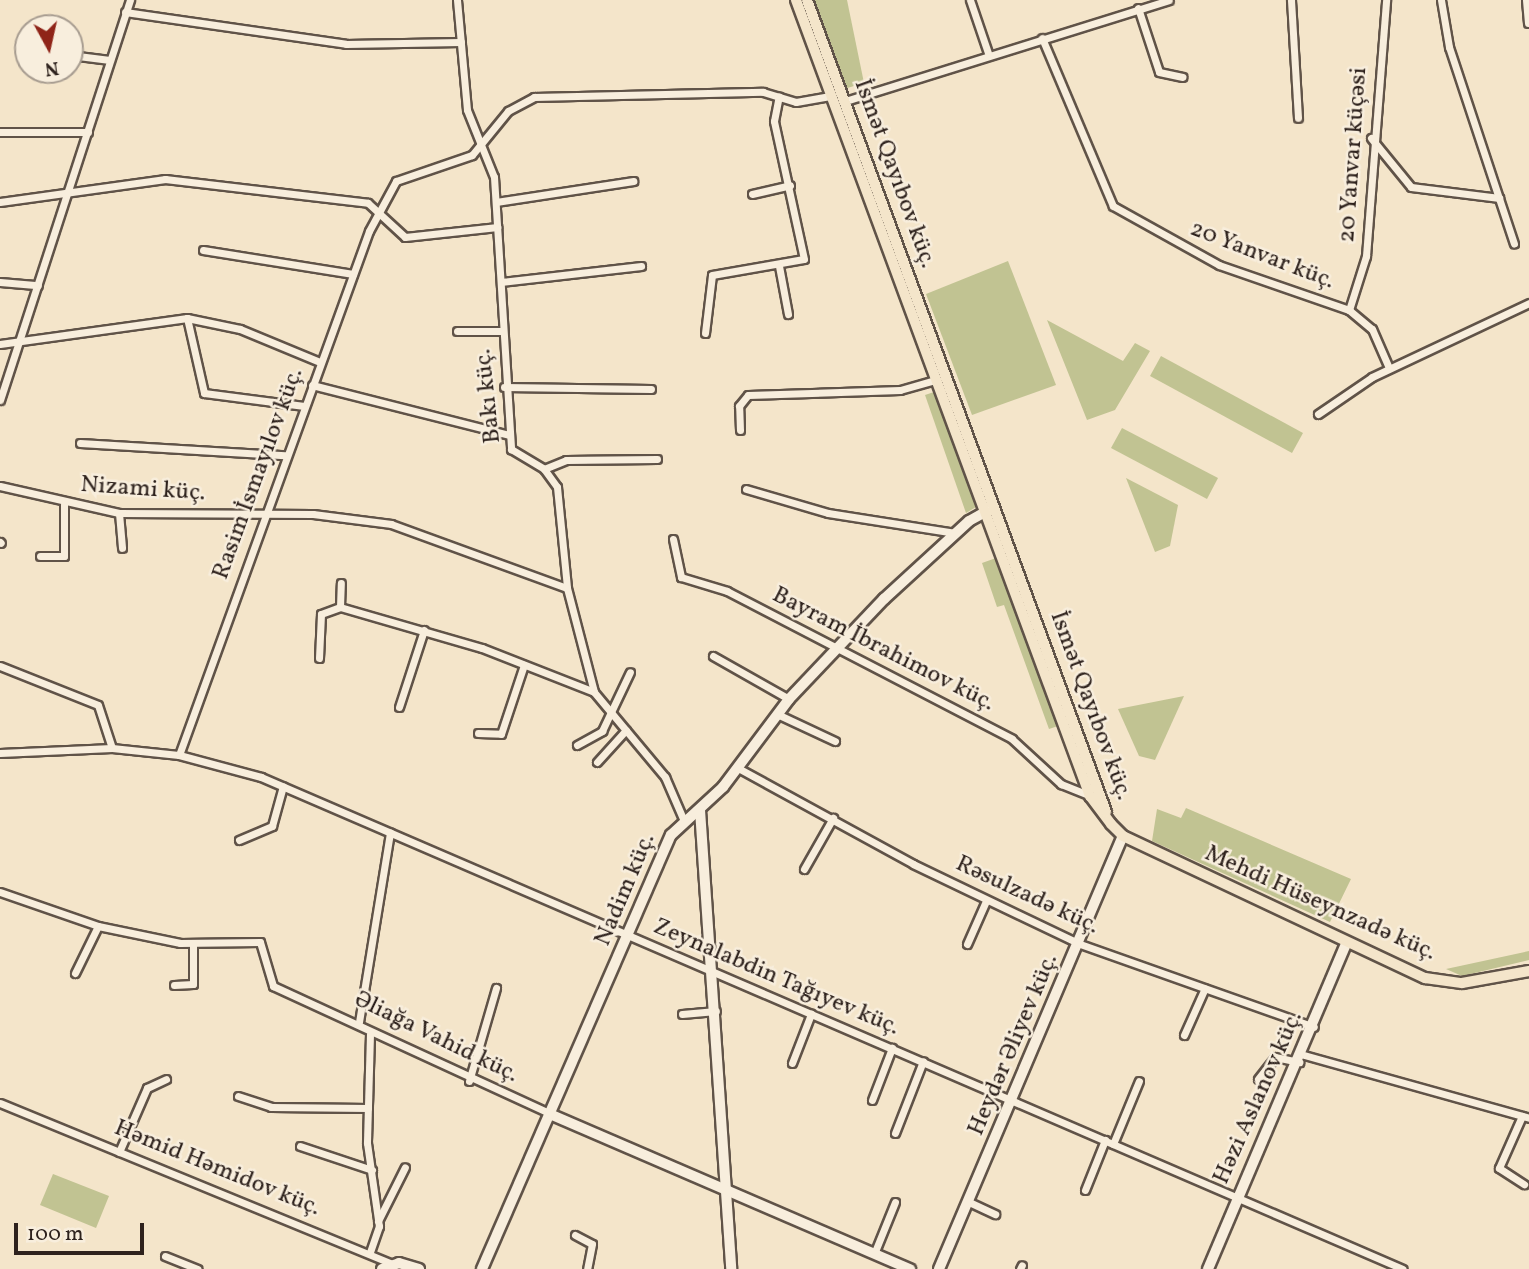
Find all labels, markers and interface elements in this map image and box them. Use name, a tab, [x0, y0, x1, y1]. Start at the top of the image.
north arrow	[14, 14, 84, 84]
text: N	[43, 54, 60, 82]
street label: 20 Yanvar küçəsi	[1333, 66, 1375, 244]
street label: İsmət Qayıbov küç.	[846, 75, 942, 273]
street label: 20 Yanvar küç.	[1185, 215, 1339, 297]
street label: Bakı küç.	[470, 347, 508, 445]
street label: Rasim İsmayılov küç.	[207, 364, 311, 584]
street label: Nizami küç.	[80, 471, 206, 509]
street label: Bayram İbrahimov küç.	[767, 581, 999, 719]
street label: İsmət Qayıbov küç.	[1042, 607, 1138, 805]
street label: Nadim küç.	[589, 829, 663, 951]
street label: Mehdi Hüseynzadə küç.	[1200, 840, 1440, 968]
street label: Rəsulzadə küç.	[951, 850, 1103, 942]
street label: Zeynalabdin Tağıyev küç.	[648, 913, 904, 1043]
street label: Heydər Əliyev küç.	[963, 949, 1065, 1141]
street label: Əliağa Vahid küç.	[349, 986, 523, 1090]
street label: Həzi Aslanov küç.	[1208, 1007, 1310, 1189]
street label: Həmid Həmidov küç.	[109, 1114, 325, 1224]
scale bar	[18, 1210, 147, 1254]
text: 100 m	[27, 1220, 84, 1249]

